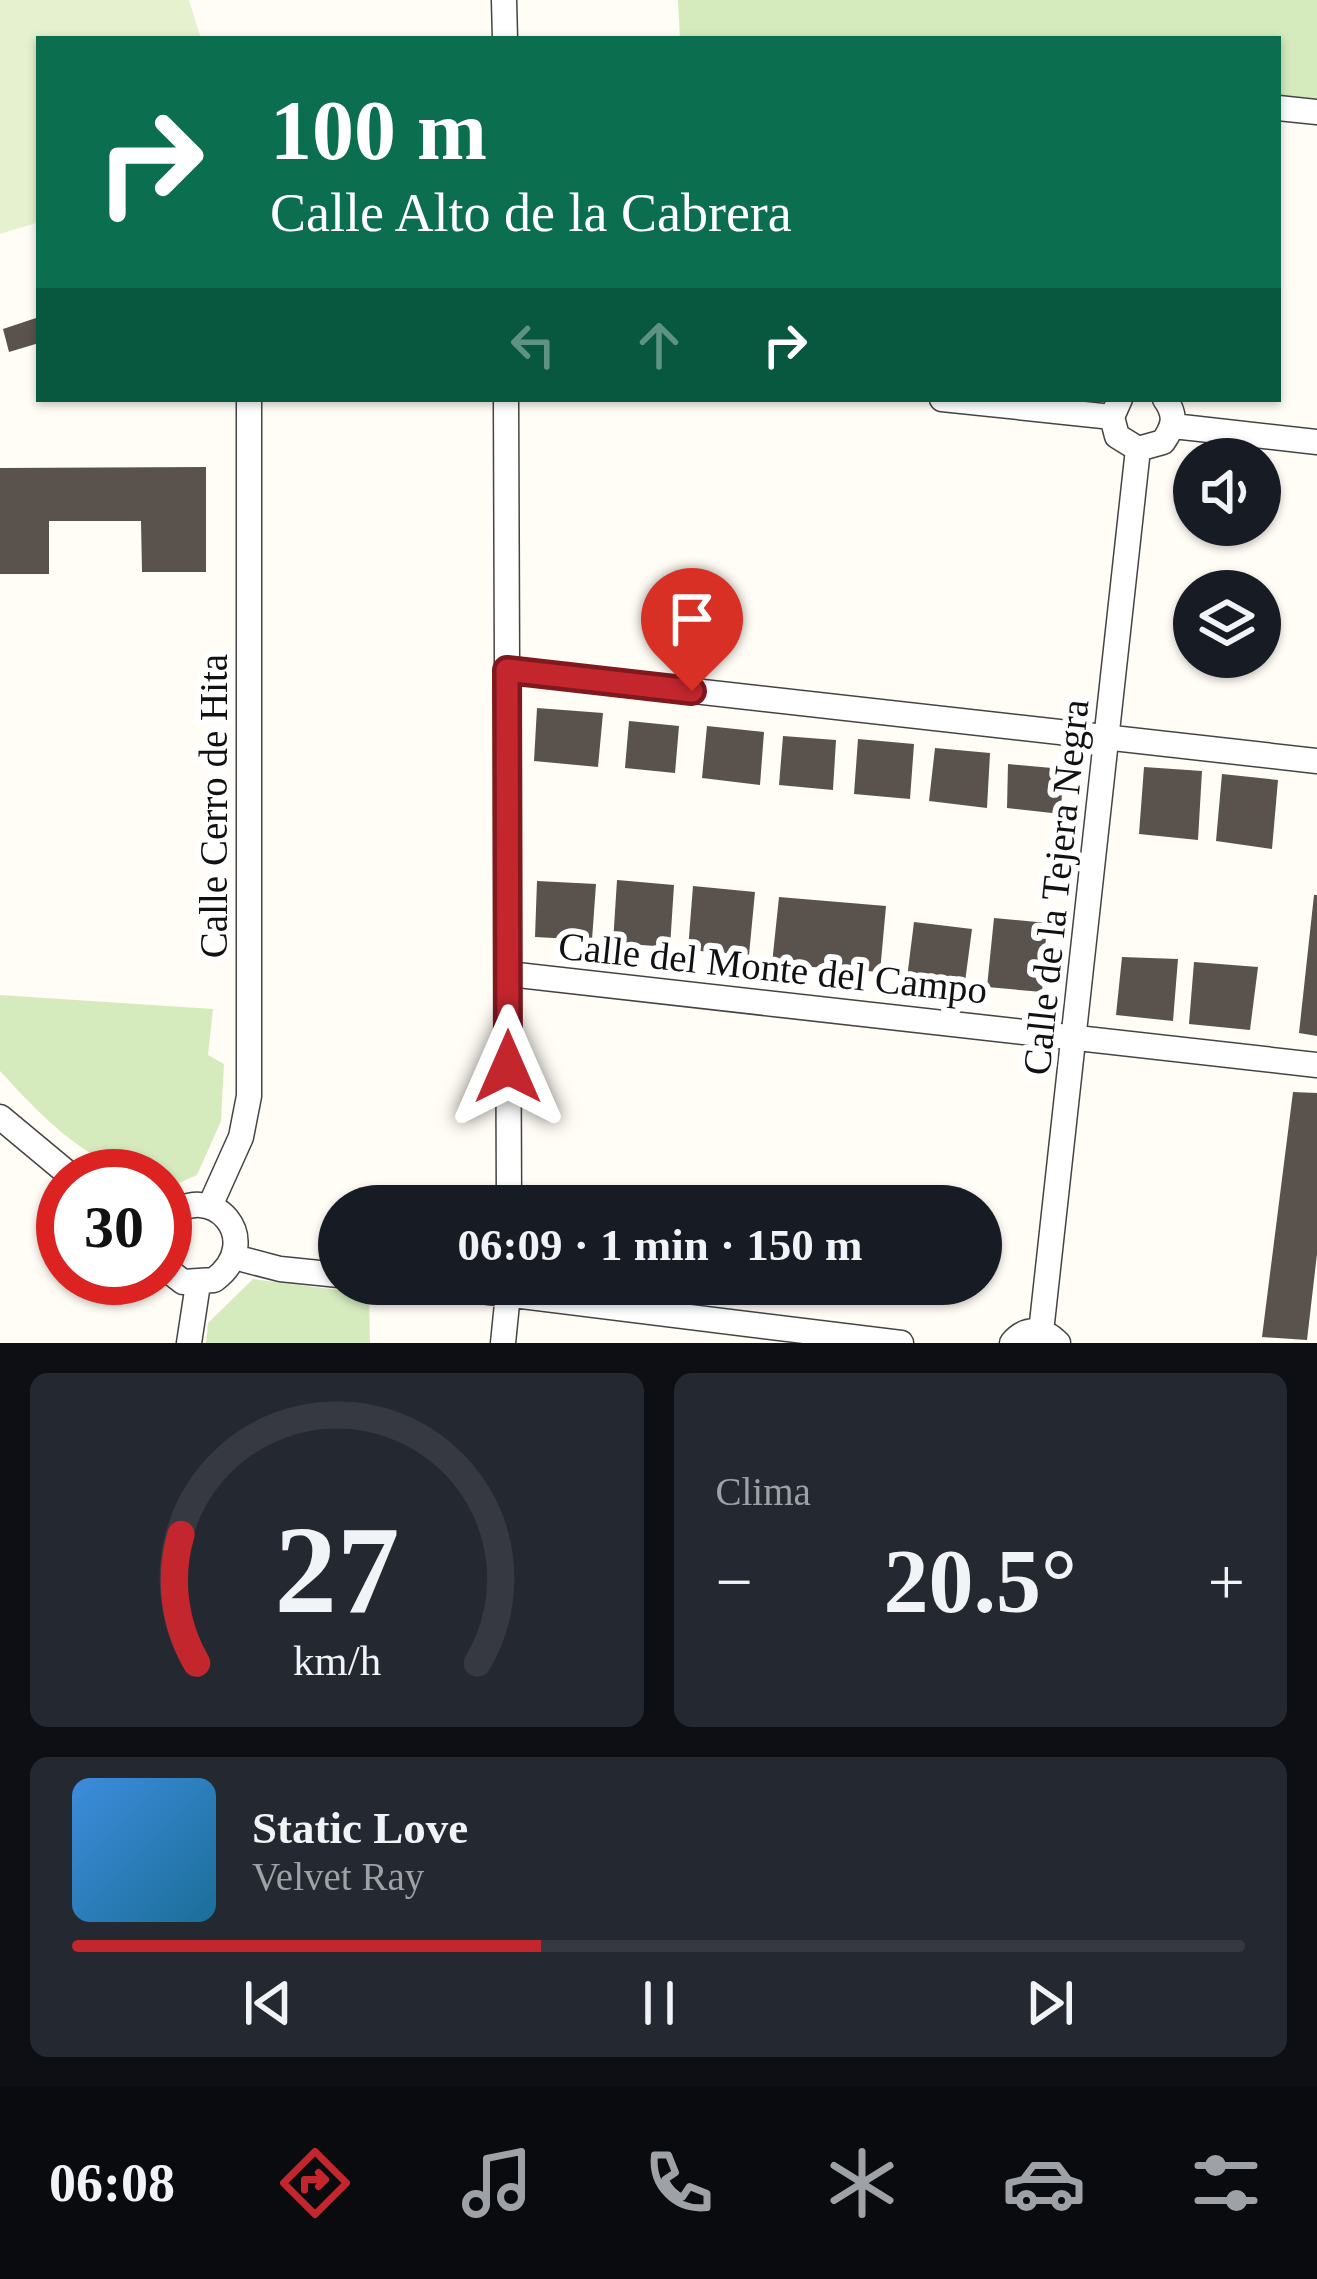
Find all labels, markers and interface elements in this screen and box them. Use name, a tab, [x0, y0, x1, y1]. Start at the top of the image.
icon: right	[72, 84, 228, 240]
text: 100 m	[270, 84, 487, 177]
text: Calle Alto de la Cabrera	[270, 183, 792, 243]
icon: left	[500, 312, 566, 378]
icon: ahead	[626, 312, 692, 378]
icon: right	[752, 312, 818, 378]
map controls	[1173, 438, 1281, 678]
button: sound	[1173, 438, 1281, 546]
pin	[641, 568, 743, 691]
button: layers	[1173, 570, 1281, 678]
icon: arrive	[659, 586, 725, 652]
street label: Calle Cerro de Hita	[192, 654, 235, 958]
street label: Calle de la Tejera Negra	[1014, 697, 1098, 1077]
street label: Calle del Monte del Campo	[556, 924, 990, 1012]
position arrow	[445, 1004, 571, 1130]
speed limit sign: 30	[36, 1149, 192, 1305]
text: 06:09 · 1 min · 150 m	[458, 1220, 863, 1270]
text: Clima	[716, 1470, 811, 1513]
text: 27	[274, 1501, 399, 1639]
text: 20.5°	[884, 1532, 1077, 1631]
text: −	[716, 1545, 753, 1618]
text: +	[1208, 1545, 1245, 1618]
text: km/h	[293, 1637, 381, 1684]
text: Static Love	[252, 1803, 468, 1853]
text: Velvet Ray	[252, 1855, 424, 1898]
icon: previous	[235, 1970, 301, 2036]
icon: pause	[626, 1970, 692, 2036]
icon: next	[1017, 1970, 1083, 2036]
icon: directions	[273, 2141, 357, 2225]
icon: music	[455, 2141, 539, 2225]
icon: phone	[637, 2141, 721, 2225]
icon: climate	[820, 2141, 904, 2225]
icon: car	[1002, 2141, 1086, 2225]
icon: filters	[1184, 2141, 1268, 2225]
text: 06:08	[49, 2153, 175, 2213]

